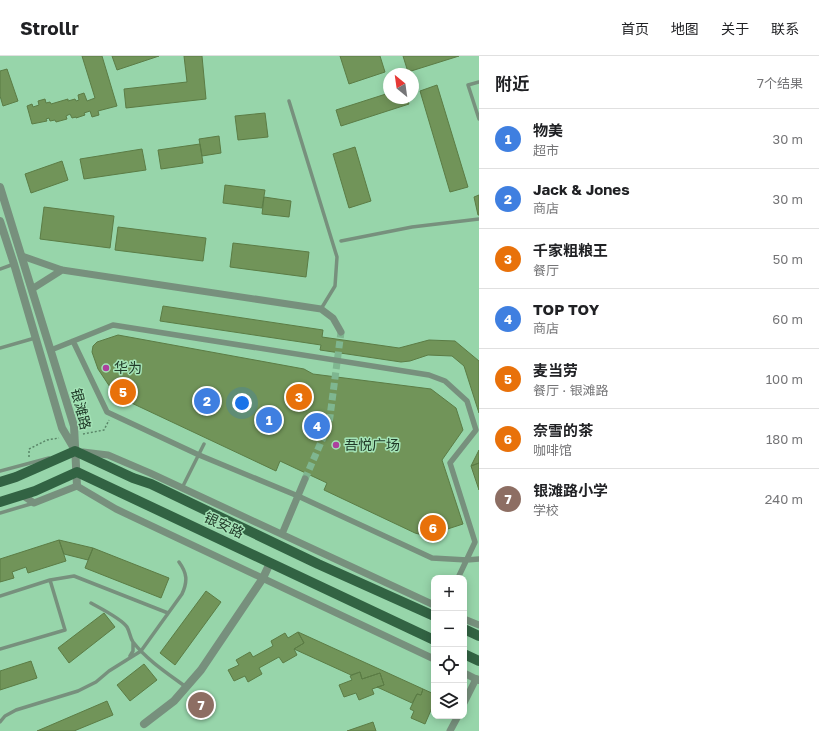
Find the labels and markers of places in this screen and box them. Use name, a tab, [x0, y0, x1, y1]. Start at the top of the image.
place label: 华为	[114, 359, 142, 376]
marker: 华为	[101, 363, 111, 373]
pin: 5	[110, 377, 136, 407]
pin: 3	[286, 382, 312, 412]
pin: 2	[194, 386, 220, 416]
pin: 1	[256, 405, 282, 435]
pin: 4	[304, 411, 330, 441]
place label: 吾悦广场	[344, 436, 400, 453]
marker: 吾悦广场	[331, 440, 341, 450]
pin: 6	[420, 513, 446, 543]
pin: 7	[188, 690, 214, 720]

